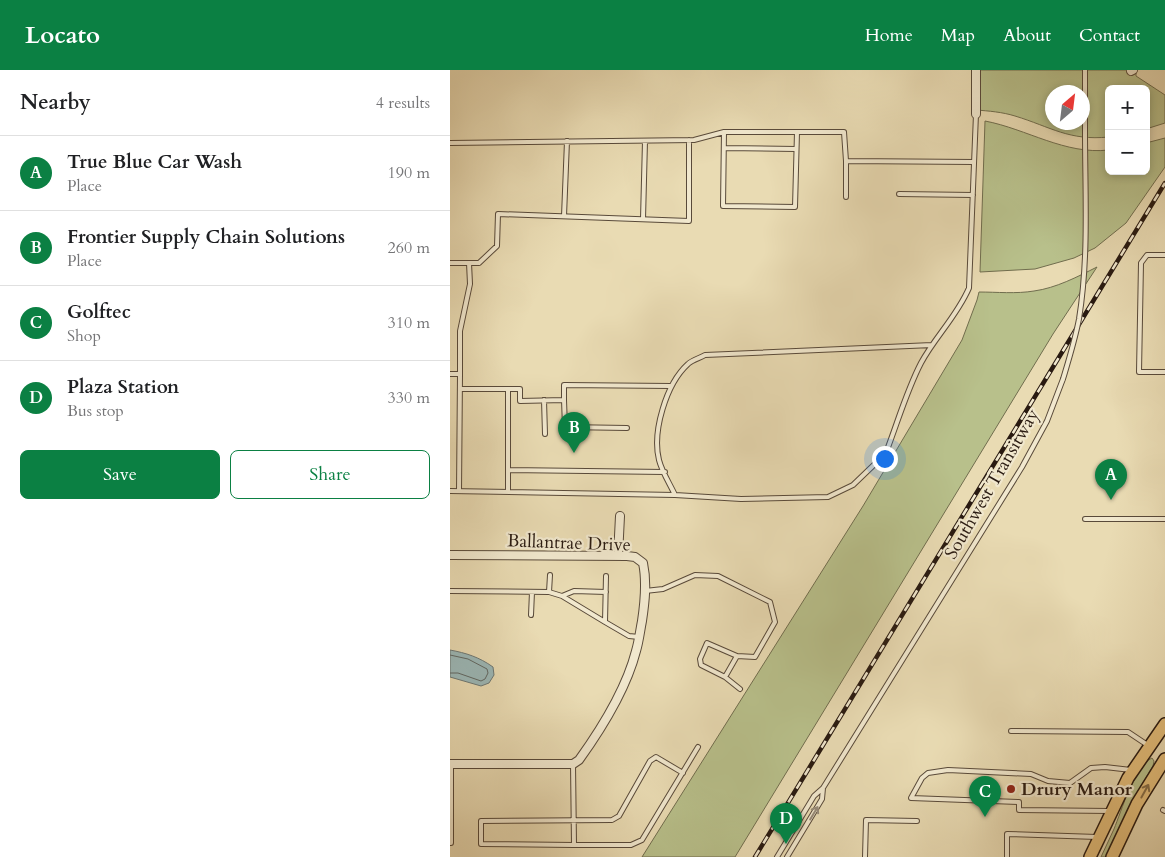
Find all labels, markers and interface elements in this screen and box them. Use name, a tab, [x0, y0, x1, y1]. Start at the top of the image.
text: Locato	[25, 19, 100, 52]
text: Home	[865, 23, 913, 48]
text: Map	[941, 23, 975, 48]
text: About	[1003, 23, 1051, 48]
text: Contact	[1079, 23, 1140, 48]
north arrow	[1045, 85, 1090, 130]
map controls	[1105, 85, 1150, 175]
button: +	[1105, 85, 1150, 130]
text: Nearby	[20, 88, 91, 117]
text: 4 results	[376, 92, 430, 114]
button: −	[1105, 130, 1150, 175]
text: True Blue Car Wash	[67, 149, 242, 175]
text: A	[30, 162, 42, 184]
text: 190 m	[388, 162, 430, 184]
text: Place	[67, 175, 102, 197]
text: Frontier Supply Chain Solutions	[67, 224, 345, 250]
text: B	[30, 237, 42, 259]
text: 260 m	[388, 237, 430, 259]
text: Place	[67, 250, 102, 272]
text: Golftec	[67, 299, 131, 325]
text: C	[30, 312, 42, 334]
text: 310 m	[388, 312, 430, 334]
text: Shop	[67, 325, 101, 347]
text: Plaza Station	[67, 374, 179, 400]
text: D	[29, 387, 43, 409]
text: 330 m	[388, 387, 430, 409]
text: Bus stop	[67, 400, 124, 422]
street label: Southwest Transitway	[939, 404, 1045, 564]
pin: B	[558, 412, 590, 453]
your location	[872, 446, 898, 472]
button: Save	[20, 450, 220, 499]
button: Share	[230, 450, 430, 499]
pin: A	[1095, 459, 1127, 500]
street label: Ballantrae Drive	[507, 528, 631, 558]
pin: C	[969, 776, 1001, 817]
place label: Drury Manor	[1021, 777, 1133, 802]
marker: Drury Manor	[1005, 783, 1017, 795]
one-way arrow	[1140, 783, 1150, 798]
pin: D	[770, 803, 802, 844]
one-way arrow	[809, 807, 819, 821]

